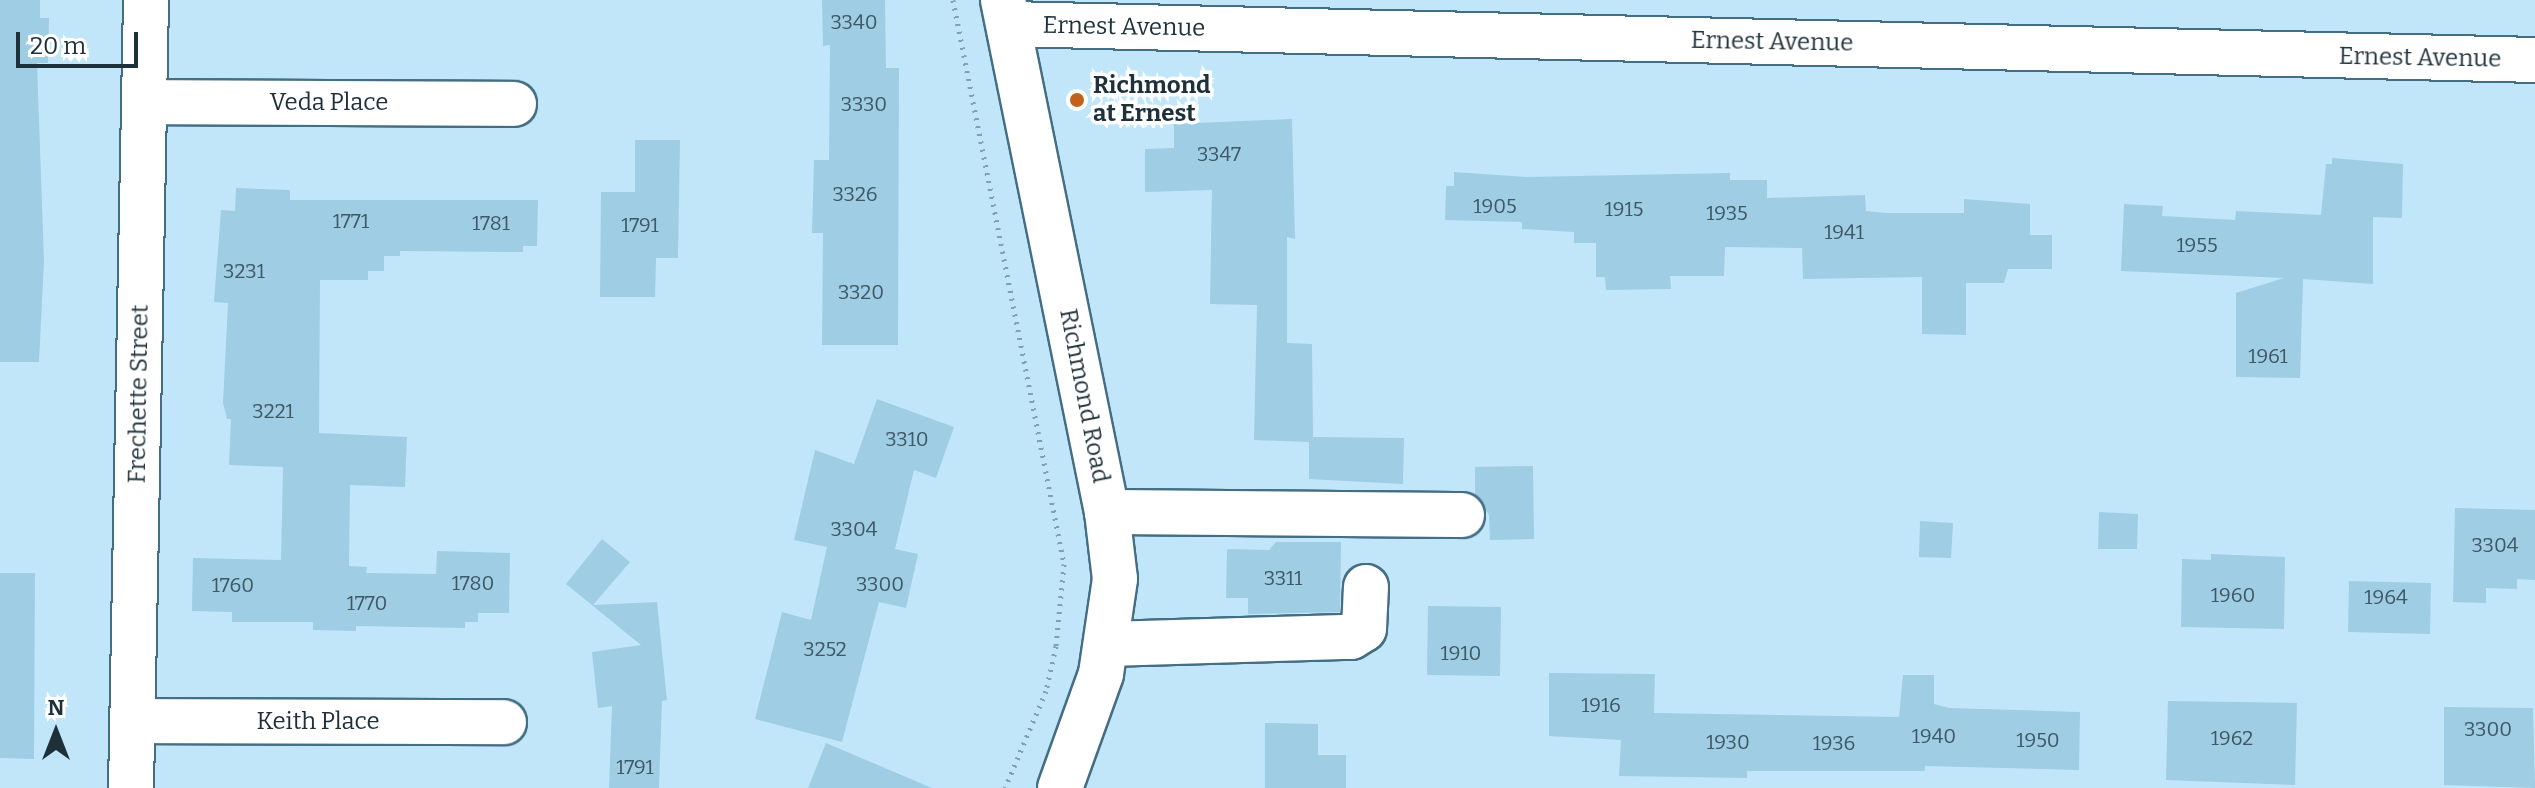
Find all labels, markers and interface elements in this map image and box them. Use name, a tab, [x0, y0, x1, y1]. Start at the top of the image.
house number: 3340	[831, 10, 877, 34]
street label: Ernest Avenue	[1042, 11, 1206, 43]
scale bar	[20, 16, 142, 66]
street label: Ernest Avenue	[1690, 26, 1854, 58]
text: 20 m	[30, 32, 86, 60]
street label: Ernest Avenue	[2338, 42, 2502, 74]
place label: Richmond at Ernest	[1093, 72, 1211, 128]
street label: Veda Place	[270, 89, 388, 117]
marker: Richmond at Ernest	[1068, 91, 1086, 109]
house number: 3330	[841, 92, 887, 116]
house number: 3347	[1197, 142, 1241, 166]
house number: 3326	[832, 182, 878, 206]
house number: 1905	[1473, 194, 1517, 218]
house number: 1915	[1605, 197, 1643, 221]
house number: 1935	[1706, 201, 1748, 225]
house number: 1771	[333, 209, 369, 233]
house number: 1781	[472, 211, 510, 235]
house number: 1791	[621, 213, 659, 237]
house number: 1941	[1824, 220, 1864, 244]
house number: 1955	[2176, 233, 2218, 257]
house number: 3231	[223, 259, 265, 283]
house number: 3320	[838, 280, 884, 304]
street label: Frechette Street	[123, 304, 155, 484]
street label: Richmond Road	[1053, 306, 1115, 486]
house number: 1961	[2248, 344, 2288, 368]
house number: 3221	[252, 399, 294, 423]
house number: 3310	[885, 427, 929, 451]
house number: 3304	[831, 517, 877, 541]
house number: 3304	[2472, 533, 2518, 557]
house number: 3311	[1264, 566, 1302, 590]
house number: 1780	[452, 571, 494, 595]
house number: 3300	[856, 572, 904, 596]
house number: 1760	[212, 573, 254, 597]
house number: 1960	[2211, 583, 2255, 607]
house number: 1964	[2364, 585, 2408, 609]
house number: 1770	[347, 591, 387, 615]
house number: 3252	[803, 637, 847, 661]
house number: 1910	[1441, 641, 1481, 665]
north arrow	[16, 692, 96, 772]
house number: 1916	[1581, 693, 1621, 717]
text: N	[48, 694, 64, 721]
street label: Keith Place	[256, 708, 380, 736]
house number: 3300	[2464, 717, 2512, 741]
house number: 1940	[1912, 724, 1956, 748]
house number: 1962	[2211, 726, 2253, 750]
house number: 1950	[2016, 728, 2060, 752]
house number: 1930	[1706, 730, 1750, 754]
house number: 1936	[1813, 731, 1855, 755]
house number: 1791	[616, 755, 654, 779]

